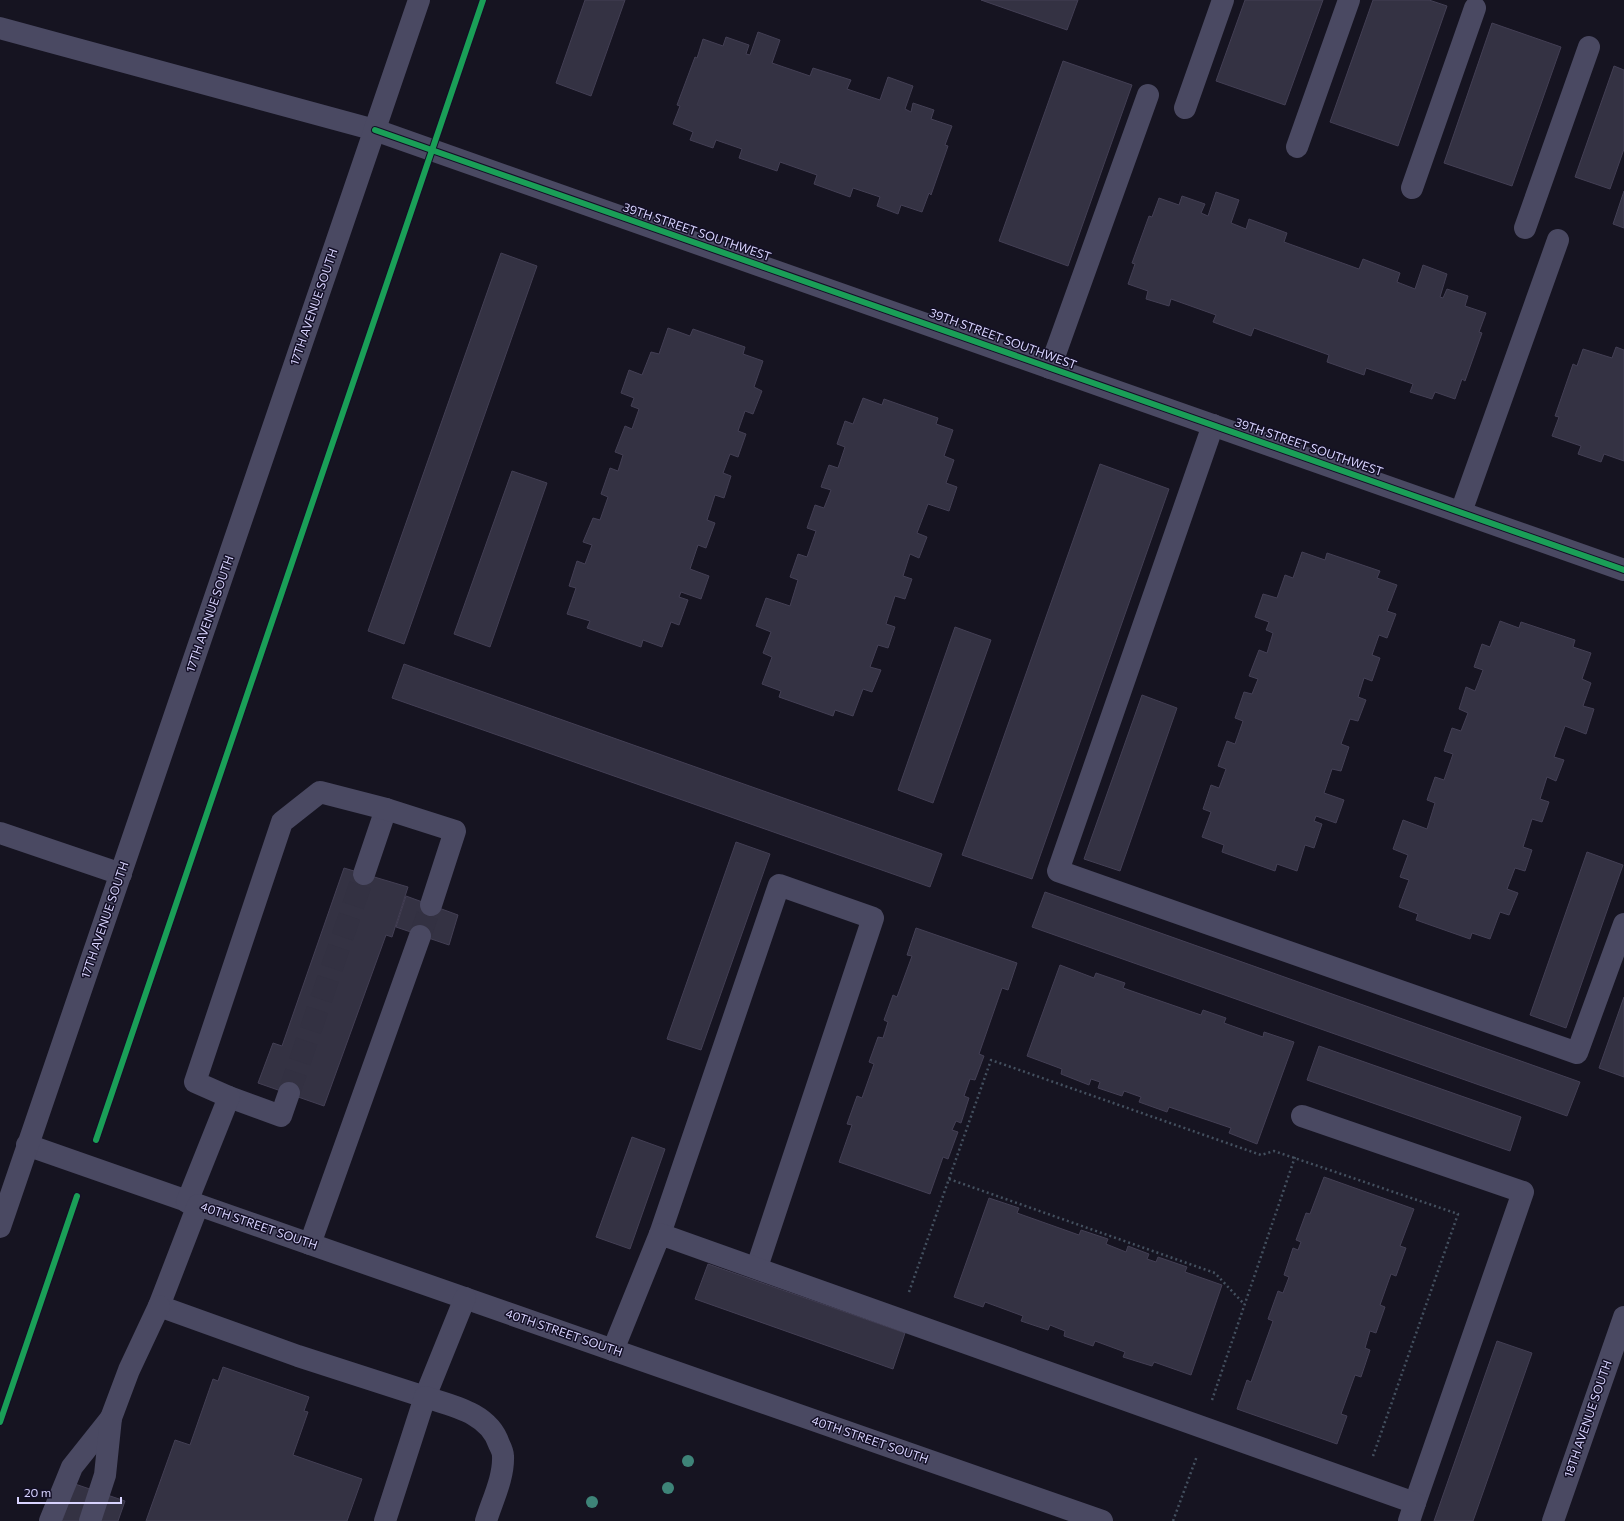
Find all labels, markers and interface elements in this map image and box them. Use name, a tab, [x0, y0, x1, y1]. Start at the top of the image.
street label: 39TH STREET SOUTHWEST	[621, 199, 774, 263]
street label: 17TH AVENUE SOUTH	[286, 246, 340, 367]
street label: 39TH STREET SOUTHWEST	[928, 305, 1079, 371]
street label: 39TH STREET SOUTHWEST	[1233, 414, 1386, 478]
street label: 17TH AVENUE SOUTH	[182, 553, 236, 674]
street label: 17TH AVENUE SOUTH	[77, 859, 131, 980]
street label: 40TH STREET SOUTH	[199, 1198, 320, 1252]
street label: 40TH STREET SOUTH	[504, 1305, 625, 1359]
street label: 18TH AVENUE SOUTH	[1560, 1358, 1614, 1479]
street label: 40TH STREET SOUTH	[810, 1412, 931, 1466]
scale bar	[18, 1479, 121, 1505]
text: 20 m	[24, 1485, 51, 1499]

